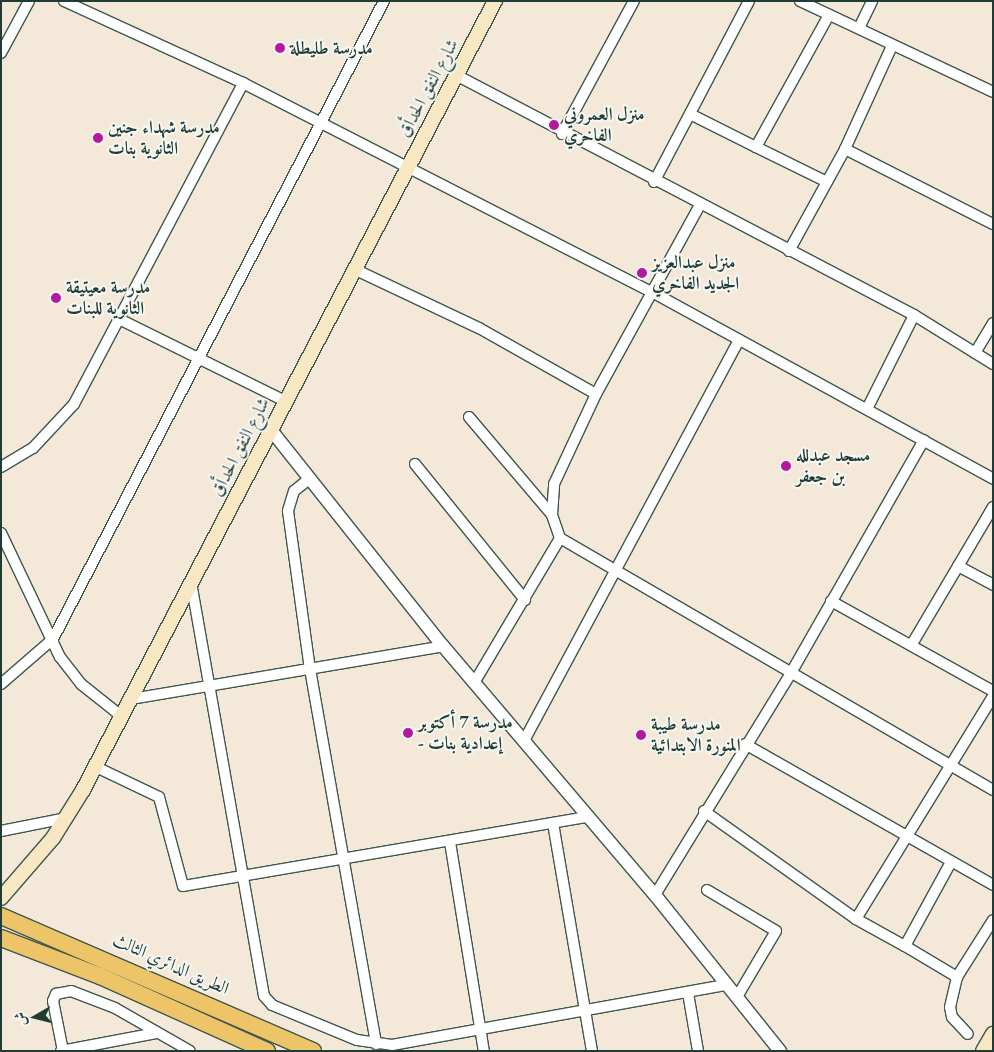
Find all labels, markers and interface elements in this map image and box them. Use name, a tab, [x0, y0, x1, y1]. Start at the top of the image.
street label: شارع النفق الحدأق	[393, 35, 463, 141]
place label: مدرسة طليطلة	[290, 37, 373, 59]
marker: مدرسة طليطلة	[274, 42, 286, 54]
place label: منزل العمروني الفاخري	[564, 104, 645, 146]
place label: مدرسة شهداء جنين الثانوية بنات	[108, 117, 220, 160]
marker: منزل العمروني الفاخري	[548, 119, 560, 131]
marker: مدرسة شهداء جنين الثانوية بنات	[92, 132, 104, 144]
place label: منزل عبدالعزيز الجديد الفاخري	[652, 252, 739, 294]
marker: منزل عبدالعزيز الجديد الفاخري	[636, 267, 648, 279]
place label: مدرسة معيتيقة الثانوية للبنات	[66, 277, 150, 320]
marker: مدرسة معيتيقة الثانوية للبنات	[50, 292, 62, 304]
street label: شارع النفق الحدأق	[206, 394, 274, 500]
place label: مسجد عبدلله بن جعفر	[796, 445, 870, 488]
marker: مسجد عبدلله بن جعفر	[780, 460, 792, 472]
place label: مدرسة 7 أكتوبر - إعدادية بنات	[418, 712, 513, 754]
place label: مدرسة طيبة المنورة الابتدائية	[651, 714, 741, 756]
marker: مدرسة 7 أكتوبر - إعدادية بنات	[402, 727, 414, 739]
marker: مدرسة طيبة المنورة الابتدائية	[635, 729, 647, 741]
street label: الطريق الدائري الثالث	[110, 929, 232, 999]
north arrow	[10, 992, 60, 1042]
text: ش	[10, 1011, 30, 1027]

